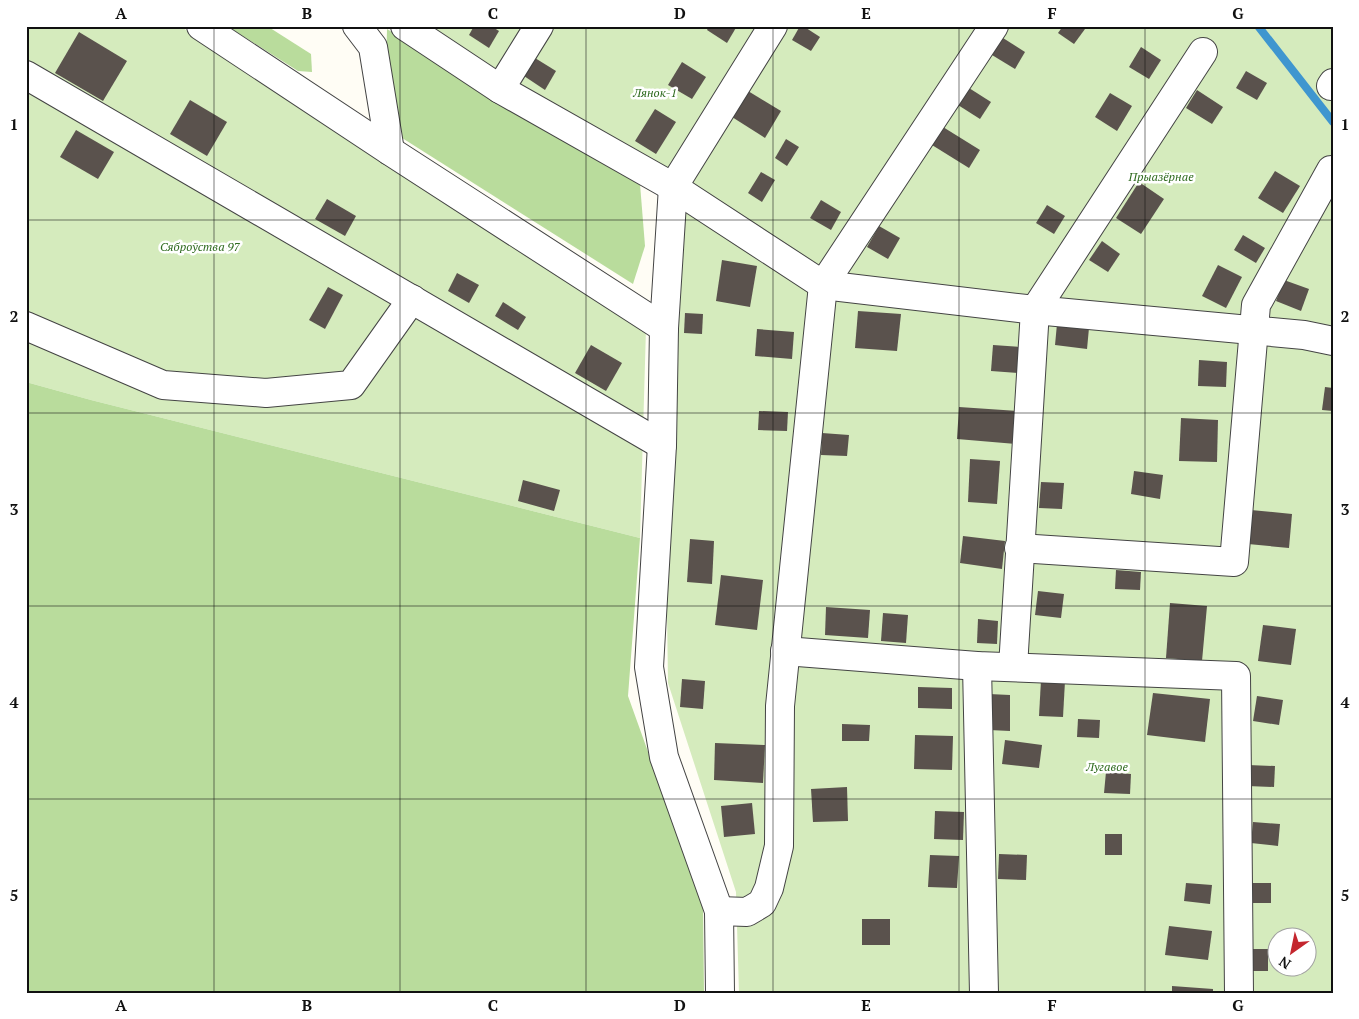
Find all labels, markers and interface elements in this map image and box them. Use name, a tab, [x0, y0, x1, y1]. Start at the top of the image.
text: A	[115, 2, 127, 24]
text: B	[302, 2, 312, 24]
text: C	[488, 2, 498, 24]
text: D	[674, 2, 686, 24]
text: E	[861, 2, 871, 24]
text: F	[1047, 2, 1057, 24]
text: G	[1232, 2, 1244, 24]
park label: Лянок-1	[632, 85, 677, 100]
text: 1	[9, 113, 19, 135]
text: 1	[1340, 113, 1350, 135]
park label: Прыазёрнае	[1127, 169, 1194, 184]
park label: Сяброўства 97	[160, 239, 241, 254]
text: 2	[9, 305, 19, 327]
text: 2	[1340, 305, 1350, 327]
text: 3	[9, 498, 19, 520]
text: 3	[1340, 498, 1350, 520]
text: 4	[9, 691, 19, 713]
text: 4	[1340, 691, 1350, 713]
park label: Лугавое	[1085, 759, 1128, 774]
text: 5	[9, 884, 19, 906]
text: 5	[1340, 884, 1350, 906]
north arrow	[1266, 926, 1316, 976]
text: N	[1275, 952, 1294, 974]
text: A	[115, 994, 127, 1016]
text: B	[302, 994, 312, 1016]
text: C	[488, 994, 498, 1016]
text: D	[674, 994, 686, 1016]
text: E	[861, 994, 871, 1016]
text: F	[1047, 994, 1057, 1016]
text: G	[1232, 994, 1244, 1016]

